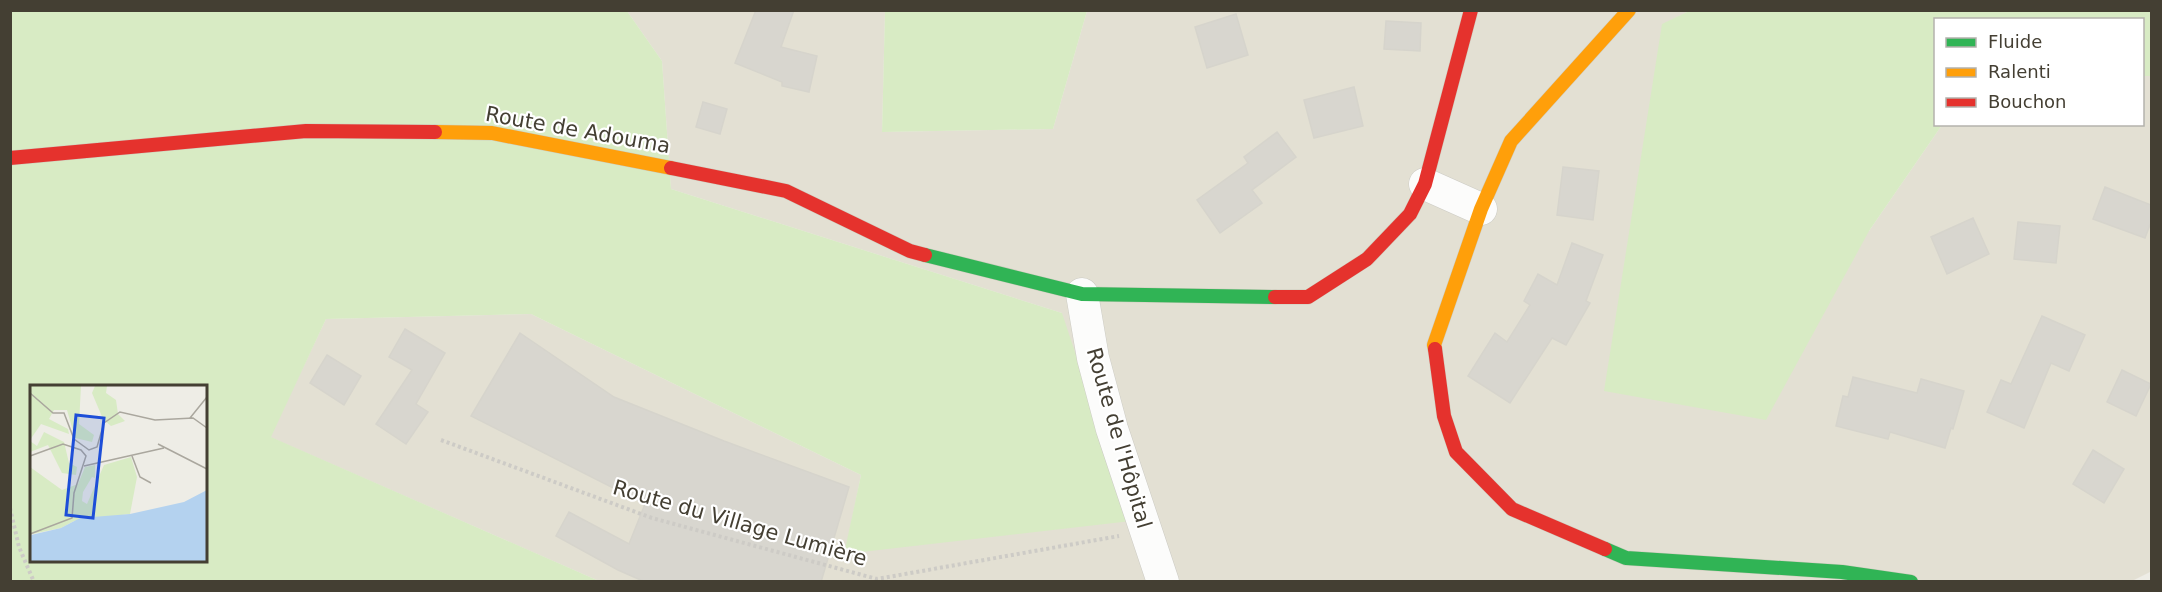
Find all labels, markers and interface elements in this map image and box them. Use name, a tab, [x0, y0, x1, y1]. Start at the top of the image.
legend	[1934, 18, 2144, 126]
text: Fluide	[1988, 31, 2042, 52]
text: Ralenti	[1988, 61, 2051, 82]
text: Bouchon	[1988, 91, 2067, 112]
street label: Route de Adouma	[484, 102, 672, 158]
street label: Route de l'Hôpital	[1082, 345, 1156, 531]
inset map	[30, 385, 207, 562]
street label: Route du Village Lumière	[610, 475, 870, 571]

